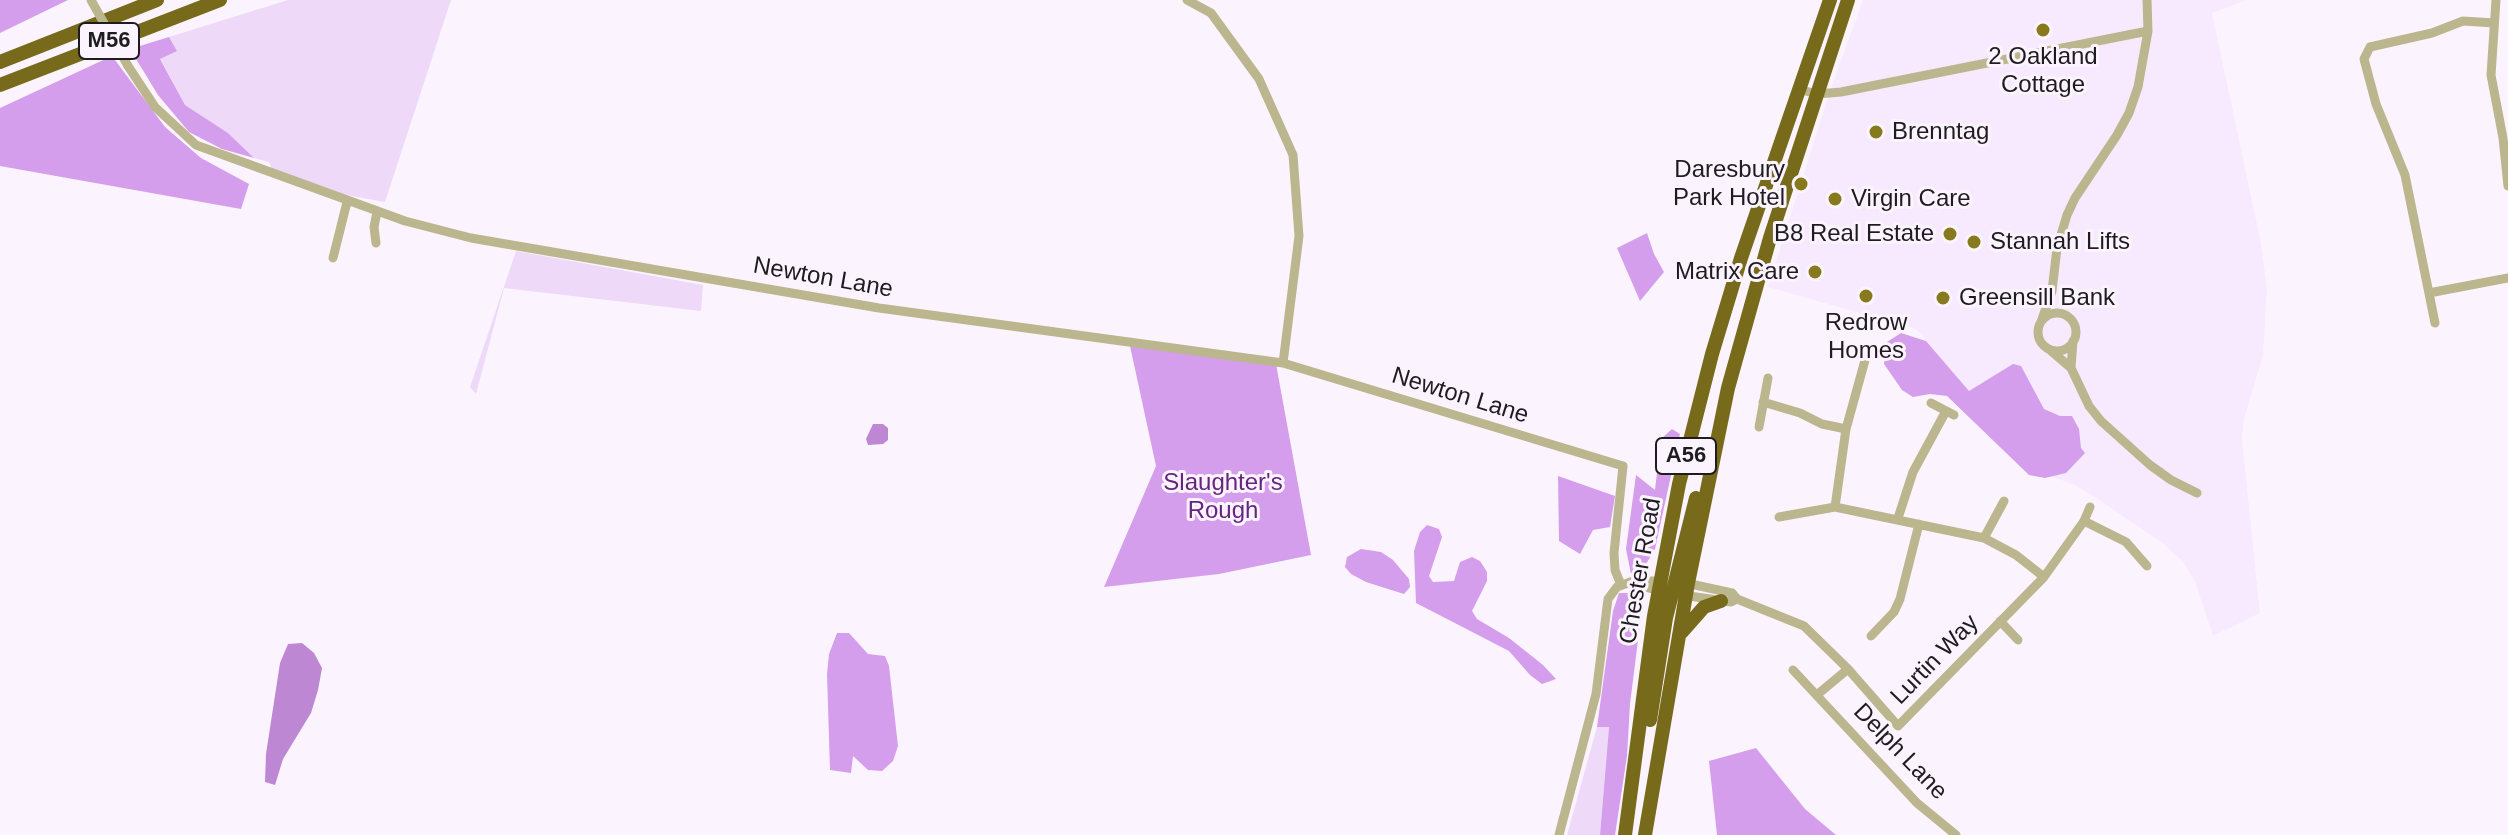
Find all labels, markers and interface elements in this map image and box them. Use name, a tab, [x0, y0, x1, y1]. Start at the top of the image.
marker: 2 Oakland Cottage	[2034, 21, 2052, 39]
road number: M56	[79, 23, 139, 59]
place label: 2 Oakland Cottage	[1988, 43, 2098, 99]
place label: Brenntag	[1892, 118, 1989, 146]
marker: Brenntag	[1867, 123, 1885, 141]
place label: Daresbury Park Hotel	[1673, 156, 1785, 212]
marker: Daresbury Park Hotel	[1792, 175, 1810, 193]
place label: Virgin Care	[1851, 185, 1971, 213]
marker: Virgin Care	[1826, 190, 1844, 208]
place label: B8 Real Estate	[1774, 220, 1934, 248]
marker: B8 Real Estate	[1941, 225, 1959, 243]
place label: Stannah Lifts	[1990, 228, 2130, 256]
marker: Stannah Lifts	[1965, 233, 1983, 251]
street label: Newton Lane	[751, 252, 895, 304]
place label: Matrix Care	[1675, 258, 1799, 286]
marker: Matrix Care	[1806, 263, 1824, 281]
place label: Greensill Bank	[1959, 284, 2115, 312]
marker: Redrow Homes	[1857, 287, 1875, 305]
marker: Greensill Bank	[1934, 289, 1952, 307]
place label: Redrow Homes	[1825, 309, 1907, 365]
street label: Newton Lane	[1388, 362, 1532, 430]
road number: A56	[1656, 438, 1716, 474]
park label: Slaughter's Rough	[1163, 469, 1283, 525]
street label: Chester Road	[1614, 496, 1668, 646]
street label: Lurtin Way	[1885, 609, 1985, 711]
street label: Delph Lane	[1847, 698, 1953, 806]

